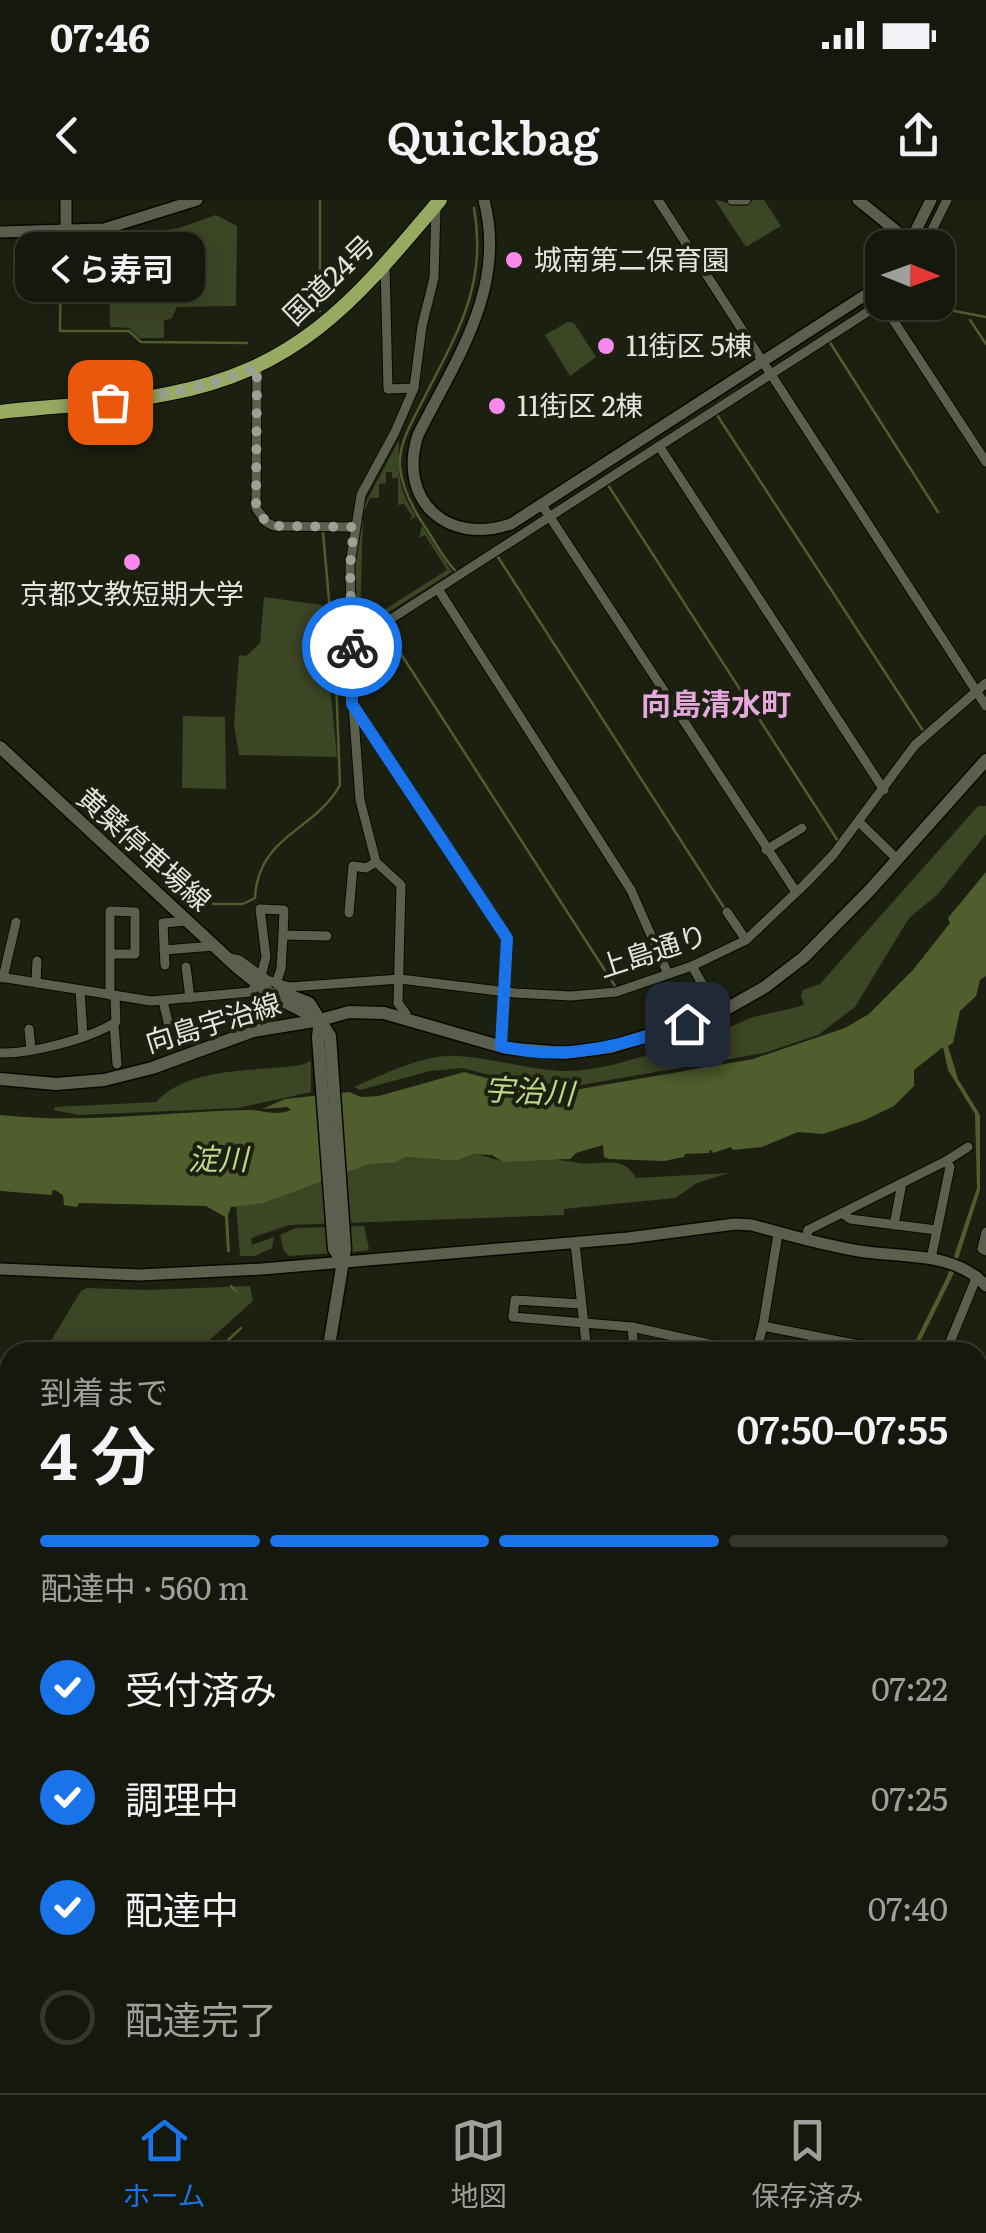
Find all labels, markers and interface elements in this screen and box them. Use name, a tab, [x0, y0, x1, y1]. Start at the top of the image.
text: 07:46	[50, 7, 150, 64]
text: Quickbag	[387, 102, 599, 169]
icon: back	[40, 108, 95, 163]
icon: share	[891, 108, 946, 163]
street label: 国道24号	[272, 224, 383, 333]
north arrow	[865, 230, 955, 320]
map controls	[865, 230, 955, 320]
callout: くら寿司	[15, 232, 205, 302]
place label: 城南第二保育園	[534, 237, 730, 279]
text: くら寿司	[46, 243, 174, 291]
marker: 城南第二保育園	[503, 249, 525, 271]
place label: 11街区 5棟	[626, 323, 753, 365]
marker: 11街区 5棟	[595, 335, 617, 357]
pin	[68, 360, 153, 445]
icon: bag	[83, 375, 138, 430]
place label: 11街区 2棟	[517, 383, 644, 425]
marker: 11街区 2棟	[486, 395, 508, 417]
marker: 京都文教短期大学	[121, 551, 143, 573]
place label: 京都文教短期大学	[20, 571, 244, 613]
courier	[302, 597, 402, 697]
icon: bike	[325, 620, 380, 675]
district label: 向島清水町	[641, 680, 791, 724]
street label: 黄檗停車場線	[69, 776, 222, 919]
street label: 上島通り	[593, 912, 712, 986]
street label: 向島宇治線	[139, 981, 286, 1062]
pin	[645, 982, 730, 1067]
icon: home	[660, 997, 715, 1052]
water label: 宇治川	[483, 1065, 578, 1113]
water label: 淀川	[188, 1135, 251, 1179]
text: 到着まで	[40, 1366, 168, 1414]
text: 07:50–07:55	[737, 1399, 948, 1456]
text: 4 分	[40, 1403, 156, 1500]
text: 配達中 · 560 m	[40, 1562, 249, 1610]
text: 受付済み	[125, 1659, 277, 1716]
icon: check	[40, 1660, 95, 1715]
text: 07:22	[871, 1663, 948, 1711]
text: 調理中	[125, 1769, 239, 1826]
icon: check	[40, 1770, 95, 1825]
text: 07:25	[871, 1773, 948, 1821]
text: 配達中	[125, 1879, 239, 1936]
icon: check	[40, 1880, 95, 1935]
text: 07:40	[868, 1883, 948, 1931]
text: 配達完了	[125, 1989, 277, 2046]
tab: ホーム	[122, 2113, 206, 2215]
tab: 地図	[451, 2113, 507, 2215]
tab: 保存済み	[751, 2113, 864, 2215]

